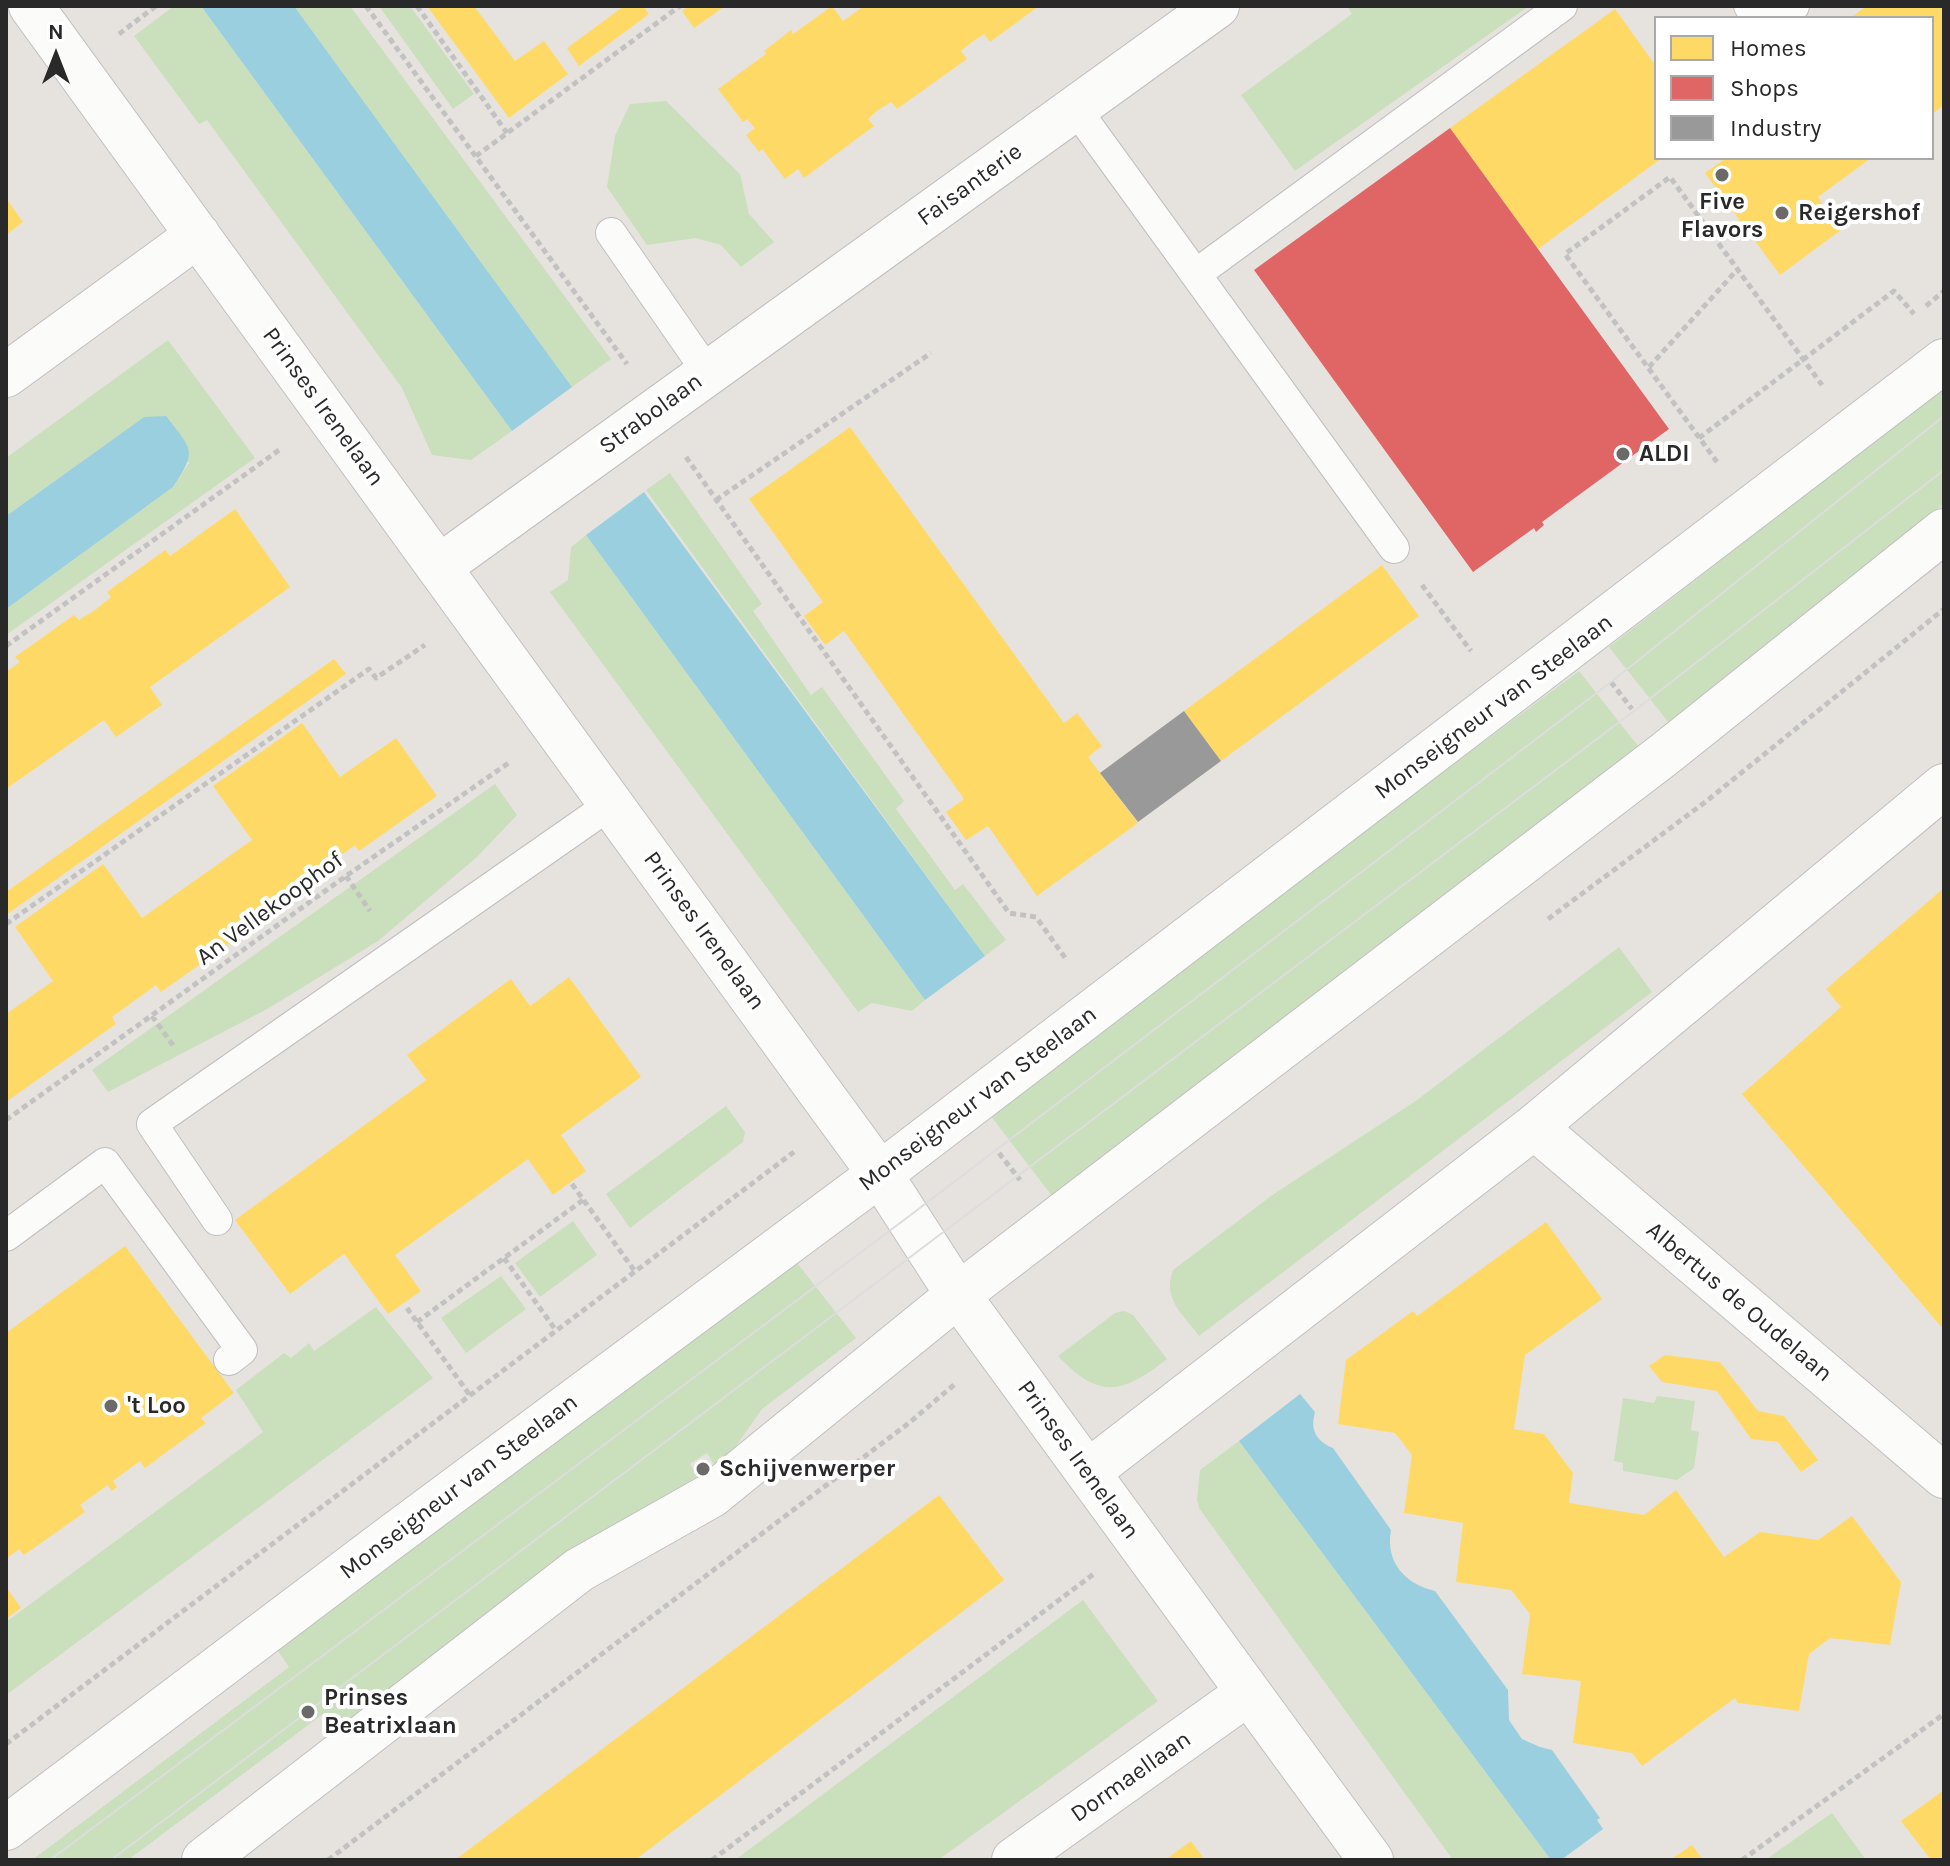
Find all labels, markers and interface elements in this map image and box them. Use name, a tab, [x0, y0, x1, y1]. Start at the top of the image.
north arrow	[16, 16, 96, 96]
legend	[1654, 16, 1934, 160]
text: N	[48, 19, 64, 45]
text: Homes	[1730, 34, 1807, 62]
text: Shops	[1730, 74, 1799, 102]
text: Industry	[1730, 114, 1821, 142]
street label: Faisanterie	[912, 137, 1028, 233]
marker: Five Flavors	[1713, 166, 1731, 184]
place label: Five Flavors	[1681, 188, 1763, 244]
place label: Reigershof	[1798, 199, 1920, 227]
marker: Reigershof	[1773, 204, 1791, 222]
street label: Prinses Irenelaan	[256, 322, 390, 492]
street label: Strabolaan	[594, 367, 708, 461]
place label: ALDI	[1639, 440, 1690, 468]
marker: ALDI	[1614, 445, 1632, 463]
street label: Monseigneur van Steelaan	[1369, 608, 1619, 806]
street label: An Vellekoophof	[191, 846, 349, 972]
street label: Prinses Irenelaan	[637, 846, 771, 1016]
street label: Monseigneur van Steelaan	[853, 1000, 1103, 1198]
street label: Albertus de Oudelaan	[1640, 1216, 1838, 1388]
street label: Prinses Irenelaan	[1011, 1375, 1145, 1545]
street label: Monseigneur van Steelaan	[334, 1388, 584, 1586]
place label: 't Loo	[127, 1392, 186, 1420]
marker: 't Loo	[102, 1397, 120, 1415]
place label: Schijvenwerper	[719, 1455, 895, 1483]
marker: Schijvenwerper	[694, 1460, 712, 1478]
place label: Prinses Beatrixlaan	[324, 1684, 457, 1740]
marker: Prinses Beatrixlaan	[299, 1703, 317, 1721]
street label: Dormaellaan	[1065, 1725, 1197, 1829]

